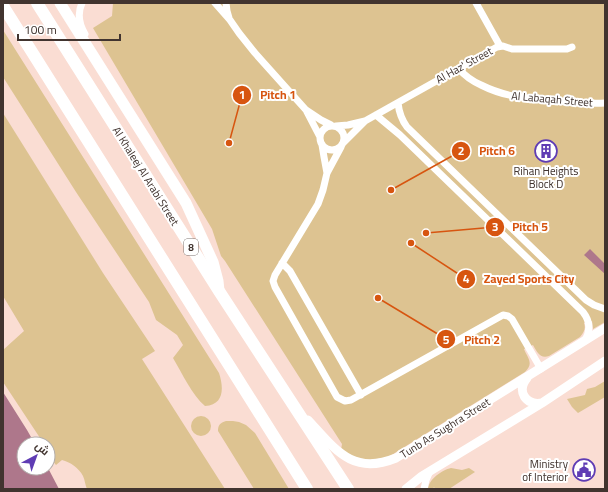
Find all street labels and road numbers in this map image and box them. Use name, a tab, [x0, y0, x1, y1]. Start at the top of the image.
street label: Al Haz' Street	[432, 41, 496, 89]
street label: Al Labaqah Street	[510, 85, 594, 113]
street label: Al Khaleej Al Arabi Street	[107, 122, 185, 230]
road number: 8	[184, 239, 198, 255]
street label: Tunb As Sughra Street	[396, 392, 494, 464]

